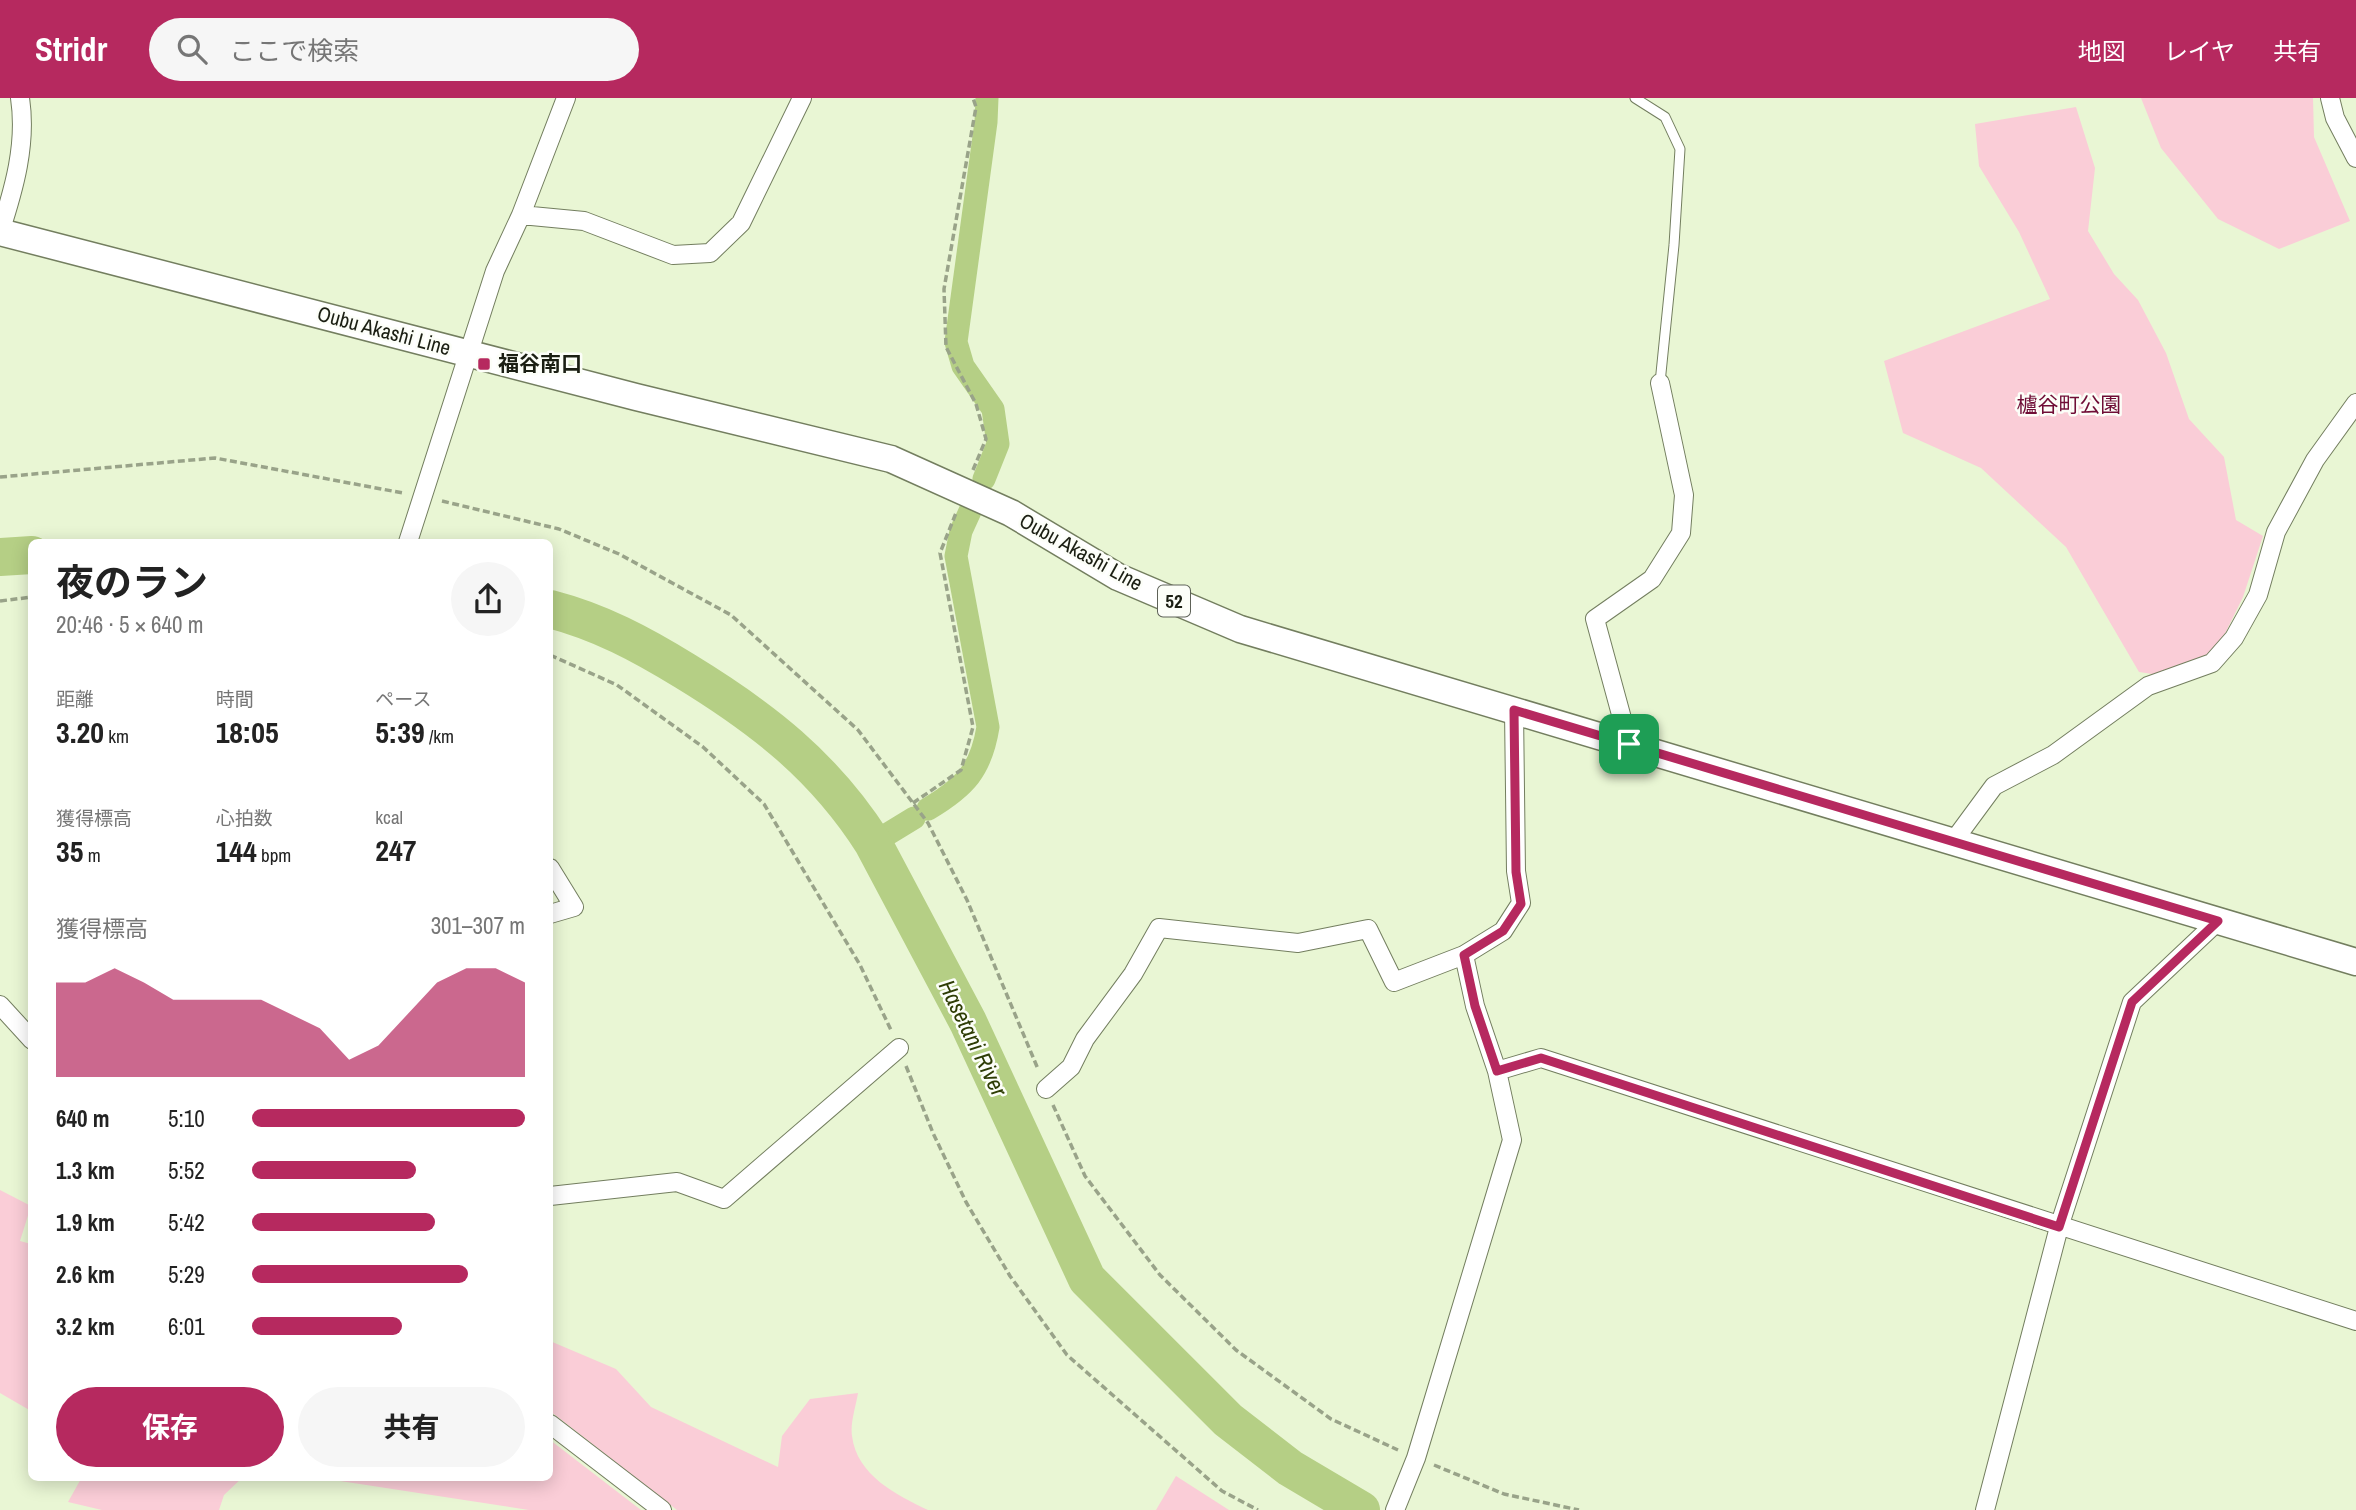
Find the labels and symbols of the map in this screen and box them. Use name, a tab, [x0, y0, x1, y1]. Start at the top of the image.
street label: Oubu Akashi Line	[314, 299, 454, 362]
place label: 福谷南口	[498, 349, 582, 378]
marker: 福谷南口	[476, 356, 492, 372]
park label: 櫨谷町公園	[2017, 390, 2122, 419]
street label: Oubu Akashi Line	[1014, 506, 1148, 597]
road number: 52	[1158, 586, 1190, 616]
pin	[1599, 714, 1659, 774]
water label: Hasetani River	[932, 974, 1015, 1102]

